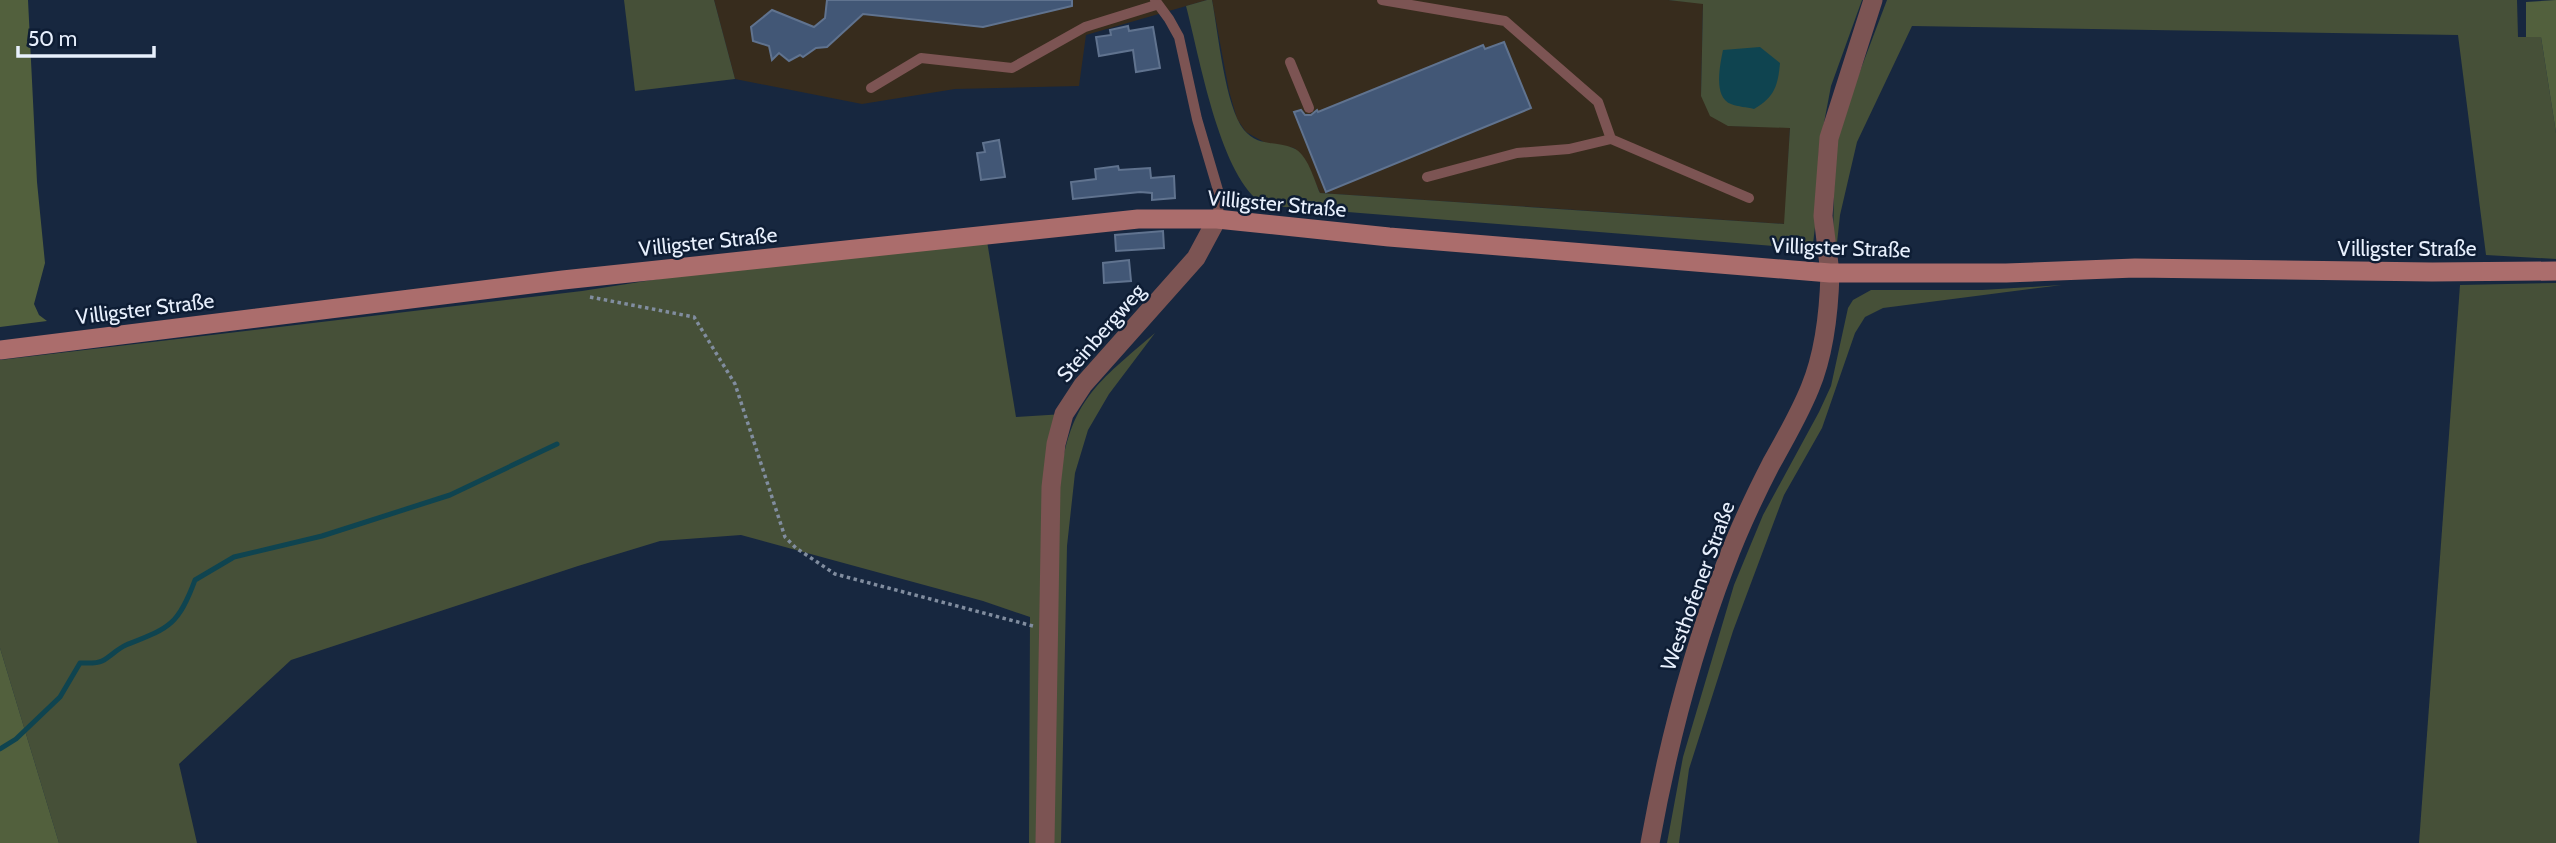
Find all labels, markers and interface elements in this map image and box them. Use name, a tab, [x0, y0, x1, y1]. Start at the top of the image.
scale bar	[18, 14, 154, 58]
text: 50 m	[28, 26, 77, 51]
street label: Villigster Straße	[1207, 185, 1348, 222]
street label: Villigster Straße	[637, 222, 779, 261]
street label: Villigster Straße	[1771, 233, 1911, 262]
street label: Villigster Straße	[2337, 236, 2477, 261]
street label: Steinbergweg	[1051, 278, 1150, 387]
street label: Villigster Straße	[74, 288, 216, 329]
street label: Westhofener Straße	[1655, 498, 1740, 674]

